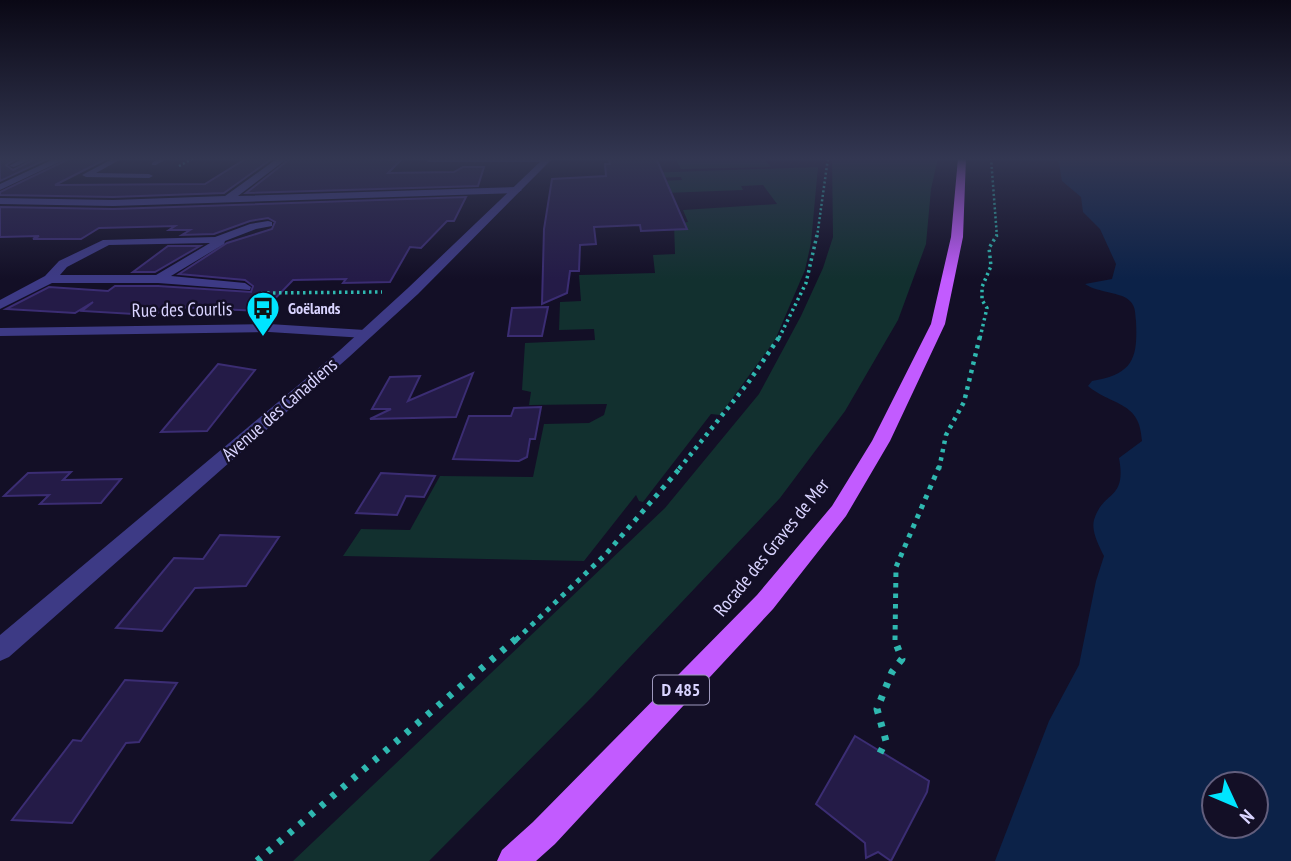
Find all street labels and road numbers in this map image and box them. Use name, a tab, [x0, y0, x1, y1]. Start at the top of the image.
street label: Rue des Courlis	[132, 296, 232, 322]
street label: Avenue des Canadiens	[216, 352, 342, 466]
street label: Rocade des Graves de Mer	[708, 473, 835, 621]
road number: D 485	[653, 676, 709, 704]

